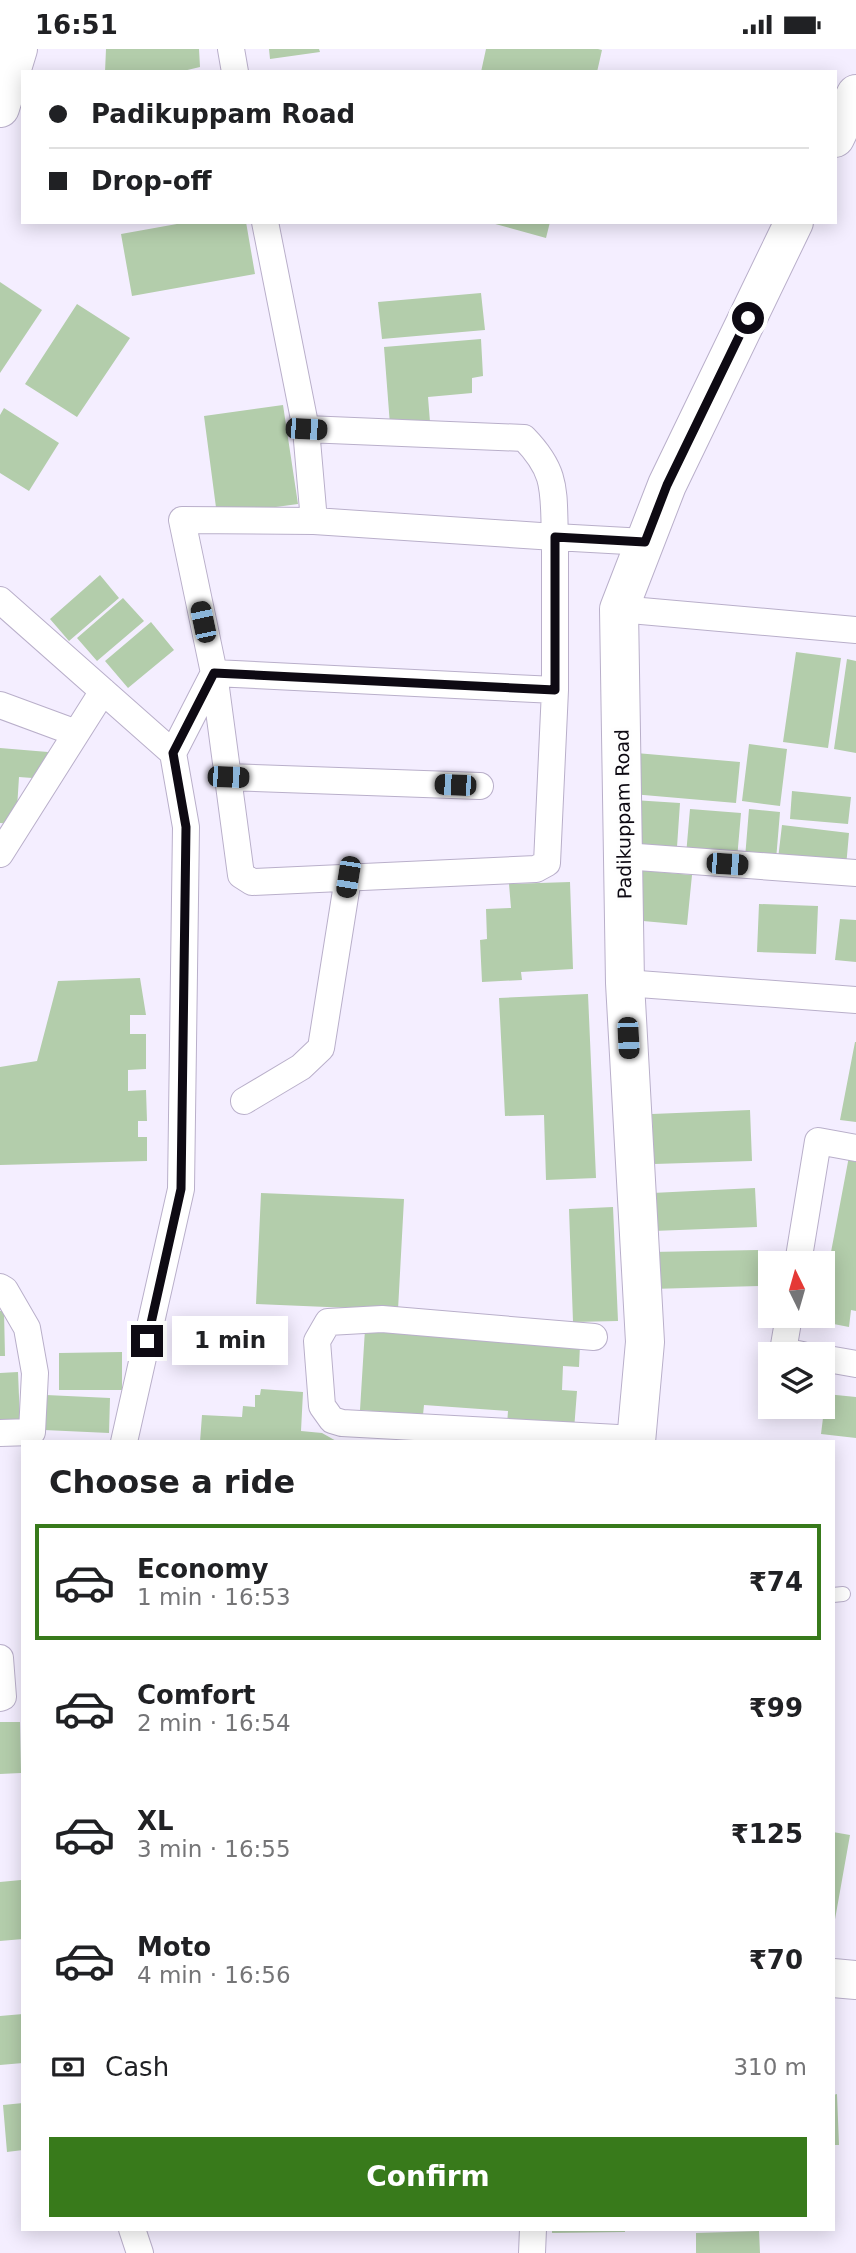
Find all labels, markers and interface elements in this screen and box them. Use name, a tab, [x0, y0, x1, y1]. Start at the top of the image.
text: 16:51	[35, 10, 118, 40]
text: Padikuppam Road	[91, 99, 355, 129]
text: Drop-off	[91, 166, 212, 196]
route start	[732, 302, 764, 334]
car	[285, 417, 328, 441]
car	[189, 599, 218, 645]
street label: Padikuppam Road	[611, 729, 635, 899]
car	[207, 766, 250, 788]
car	[434, 774, 477, 796]
car	[706, 852, 749, 876]
car	[335, 855, 362, 899]
car	[617, 1016, 640, 1060]
north arrow	[758, 1251, 835, 1328]
map controls	[758, 1251, 835, 1419]
callout: 1 min	[172, 1317, 287, 1365]
route end	[131, 1325, 163, 1357]
text: 1 min	[194, 1327, 266, 1353]
button: layers	[758, 1342, 835, 1419]
text: Choose a ride	[49, 1463, 295, 1501]
icon: car	[53, 1551, 116, 1614]
text: Economy	[137, 1554, 268, 1584]
text: ₹74	[749, 1567, 803, 1597]
text: 1 min · 16:53	[137, 1584, 291, 1610]
icon: car	[53, 1677, 116, 1740]
text: Comfort	[137, 1680, 255, 1710]
text: ₹99	[749, 1693, 803, 1723]
text: 2 min · 16:54	[137, 1710, 291, 1736]
icon: car	[53, 1803, 116, 1866]
text: XL	[137, 1806, 174, 1836]
text: ₹125	[731, 1819, 803, 1849]
text: 3 min · 16:55	[137, 1836, 291, 1862]
icon: car	[53, 1929, 116, 1992]
text: Moto	[137, 1932, 211, 1962]
text: ₹70	[749, 1945, 803, 1975]
text: 4 min · 16:56	[137, 1962, 291, 1988]
icon: cash	[49, 2048, 87, 2086]
text: Cash	[105, 2052, 169, 2082]
text: 310 m	[733, 2054, 807, 2080]
button: Confirm	[49, 2137, 807, 2217]

